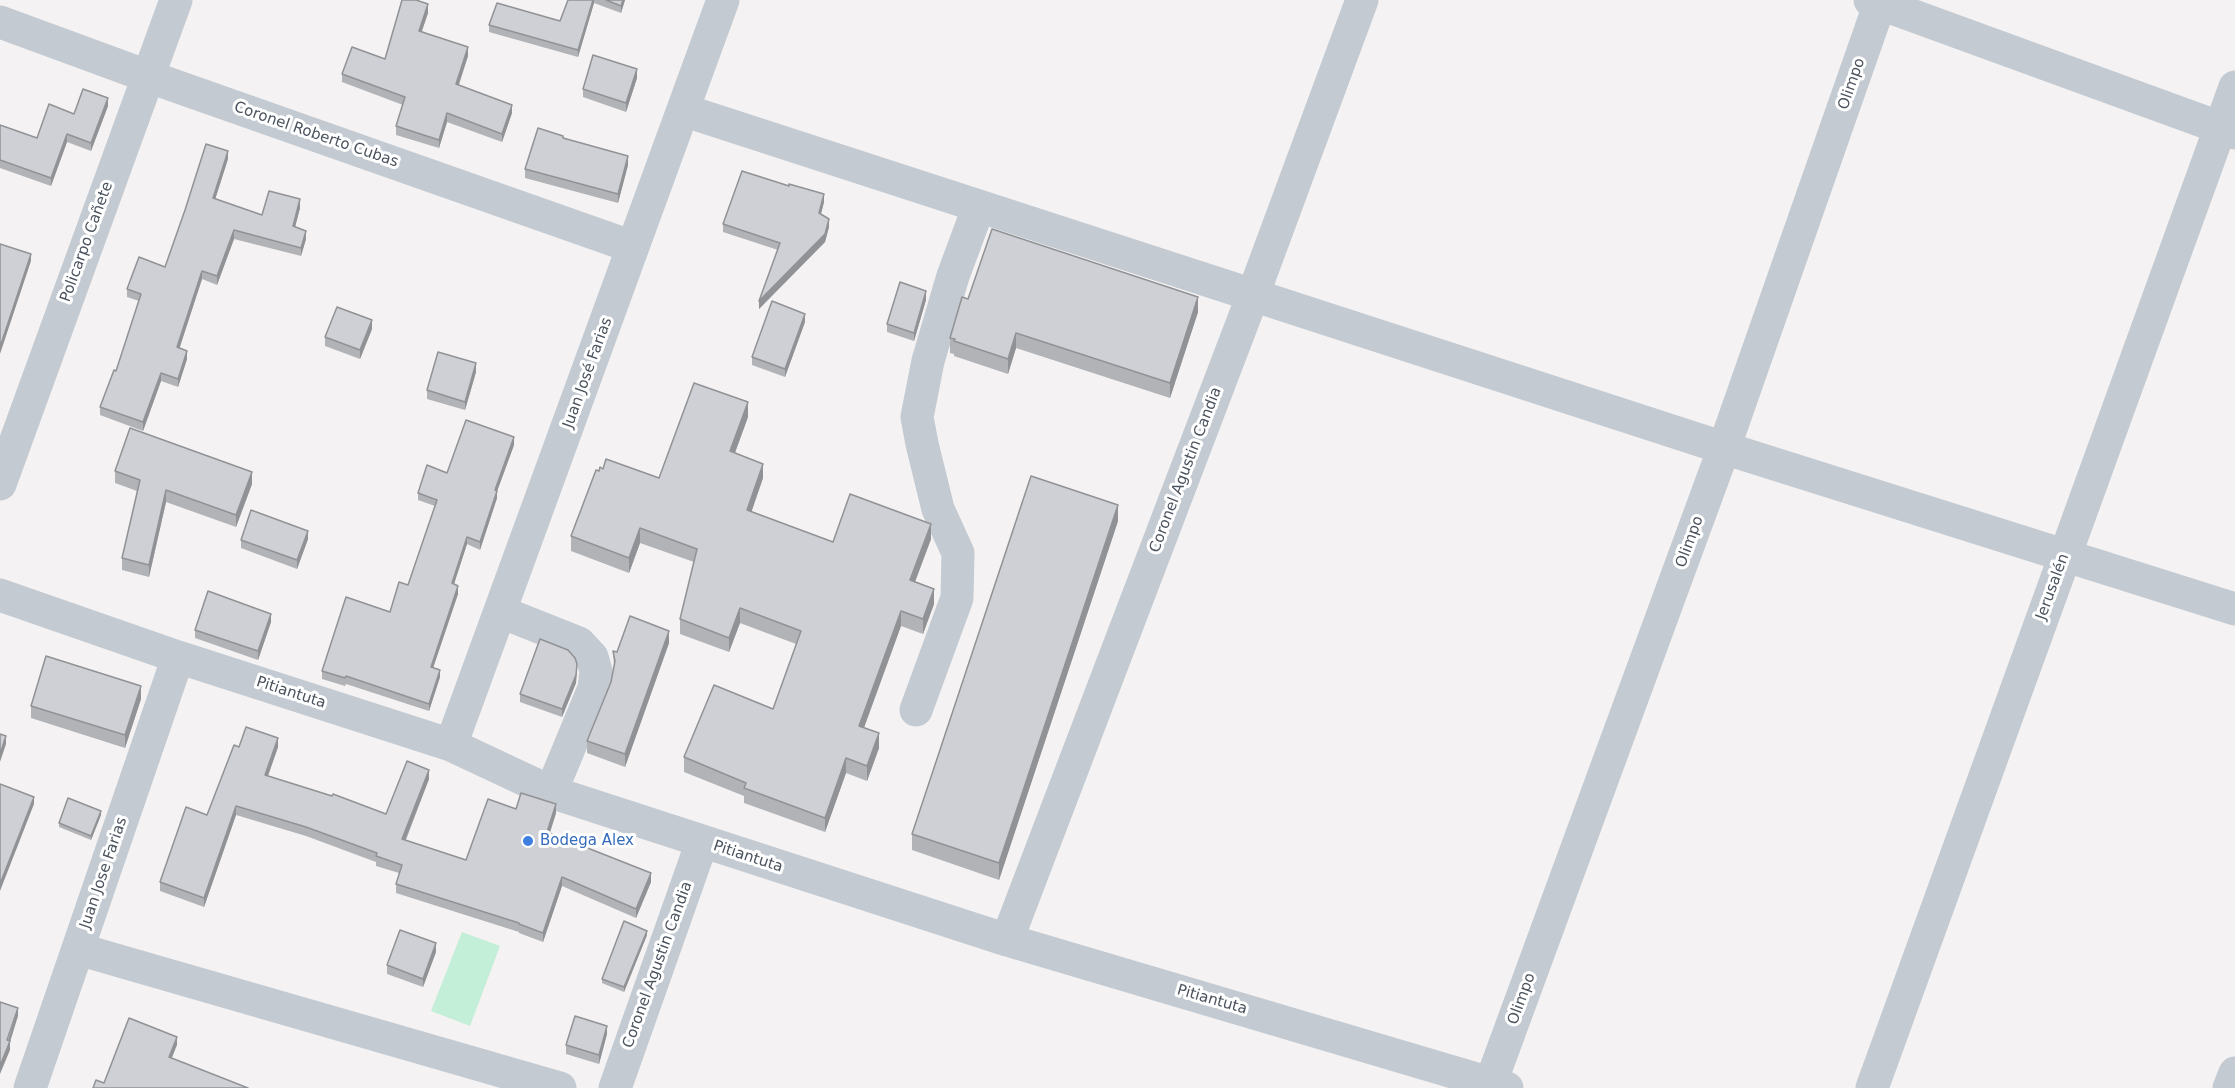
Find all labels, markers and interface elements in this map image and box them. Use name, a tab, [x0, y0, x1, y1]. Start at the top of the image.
street label: Olimpo	[1835, 56, 1869, 112]
street label: Coronel Roberto Cubas	[232, 98, 400, 172]
street label: Policarpo Cañete	[57, 179, 117, 305]
street label: Juan José Farias	[560, 315, 616, 431]
street label: Coronel Agustin Candia	[1146, 385, 1226, 555]
street label: Olimpo	[1672, 514, 1708, 570]
street label: Jerusalén	[2033, 551, 2073, 623]
street label: Pitiantuta	[254, 673, 328, 713]
street label: Juan Jose Farias	[77, 815, 131, 931]
place label: Bodega Alex	[540, 832, 634, 850]
marker: Bodega Alex	[521, 834, 535, 848]
street label: Pitiantuta	[711, 837, 785, 877]
street label: Coronel Agustin Candia	[619, 879, 697, 1051]
street label: Olimpo	[1504, 971, 1540, 1027]
street label: Pitiantuta	[1175, 981, 1249, 1019]

